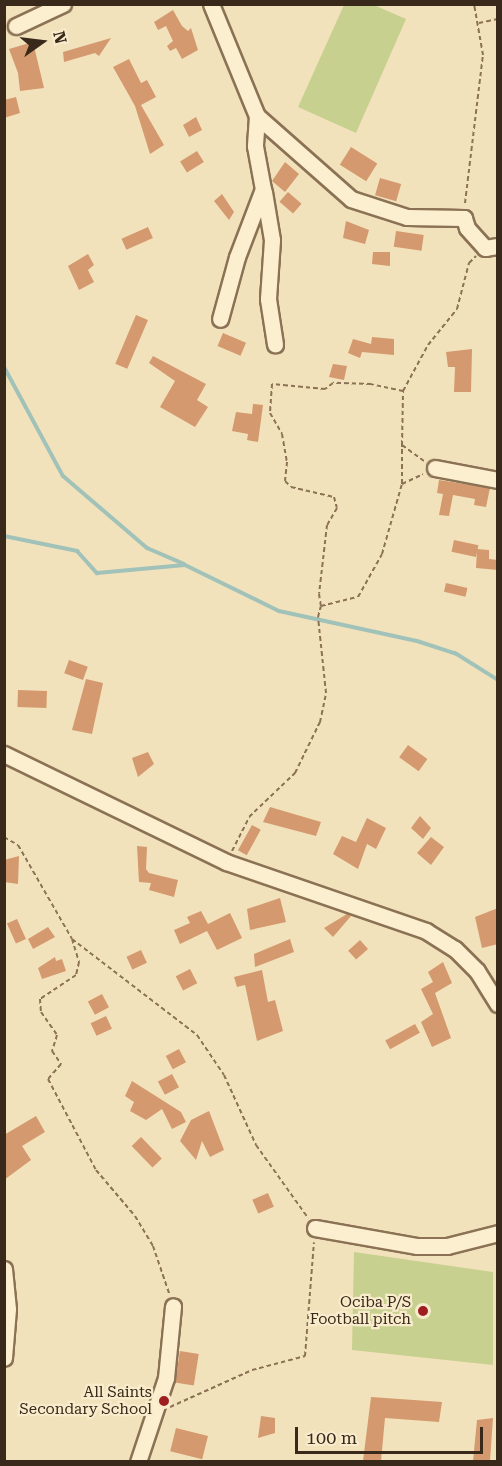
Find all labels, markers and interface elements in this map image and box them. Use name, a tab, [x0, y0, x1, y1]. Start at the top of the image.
north arrow	[12, 12, 72, 72]
text: N	[49, 29, 71, 46]
place label: Ociba P/S Football pitch	[310, 1293, 411, 1328]
marker: Ociba P/S Football pitch	[416, 1304, 430, 1318]
place label: All Saints Secondary School	[19, 1383, 152, 1418]
marker: All Saints Secondary School	[157, 1394, 171, 1408]
scale bar	[298, 1415, 486, 1453]
text: 100 m	[306, 1427, 357, 1448]

